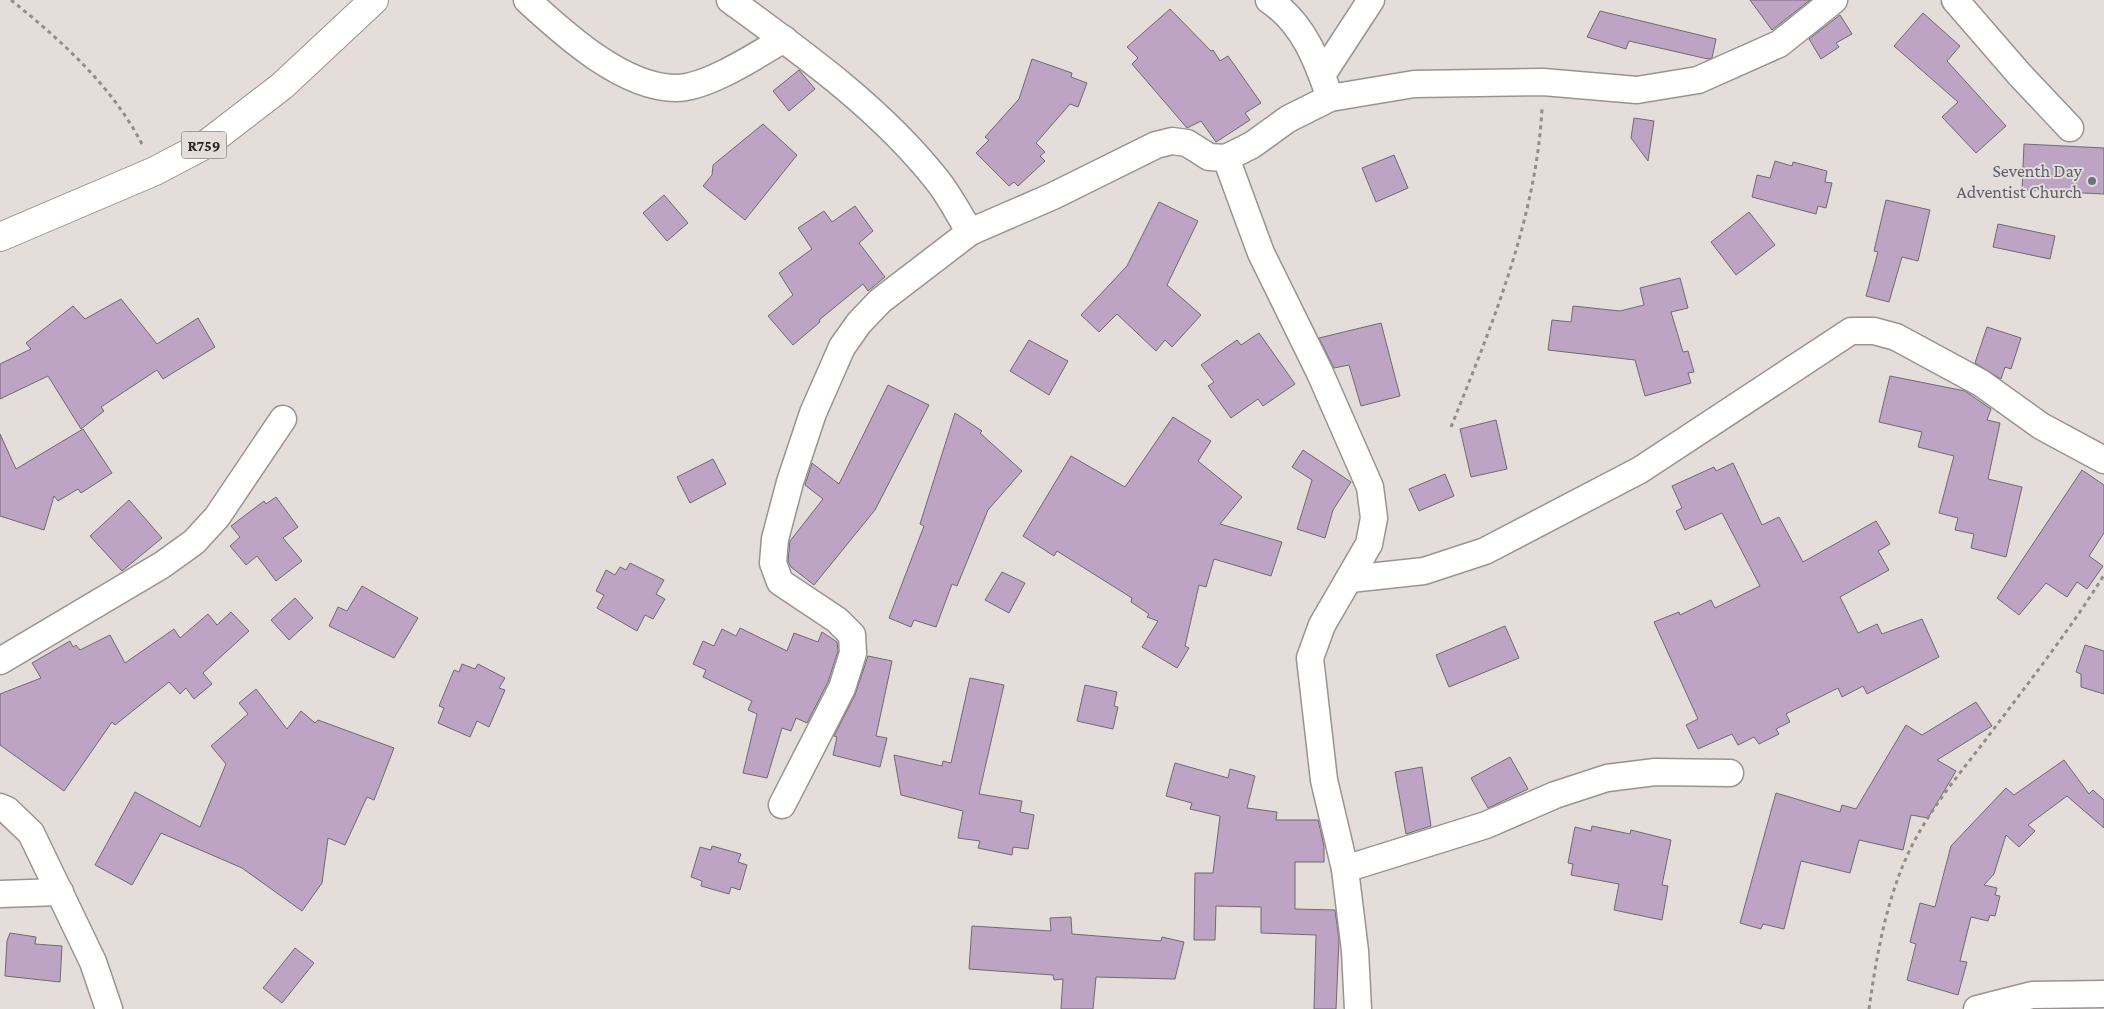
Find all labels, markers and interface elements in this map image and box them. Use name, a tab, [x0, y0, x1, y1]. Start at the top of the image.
road number: R759	[182, 132, 226, 158]
place label: Seventh Day Adventist Church	[1957, 161, 2083, 202]
marker: Seventh Day Adventist Church	[2086, 175, 2098, 187]

